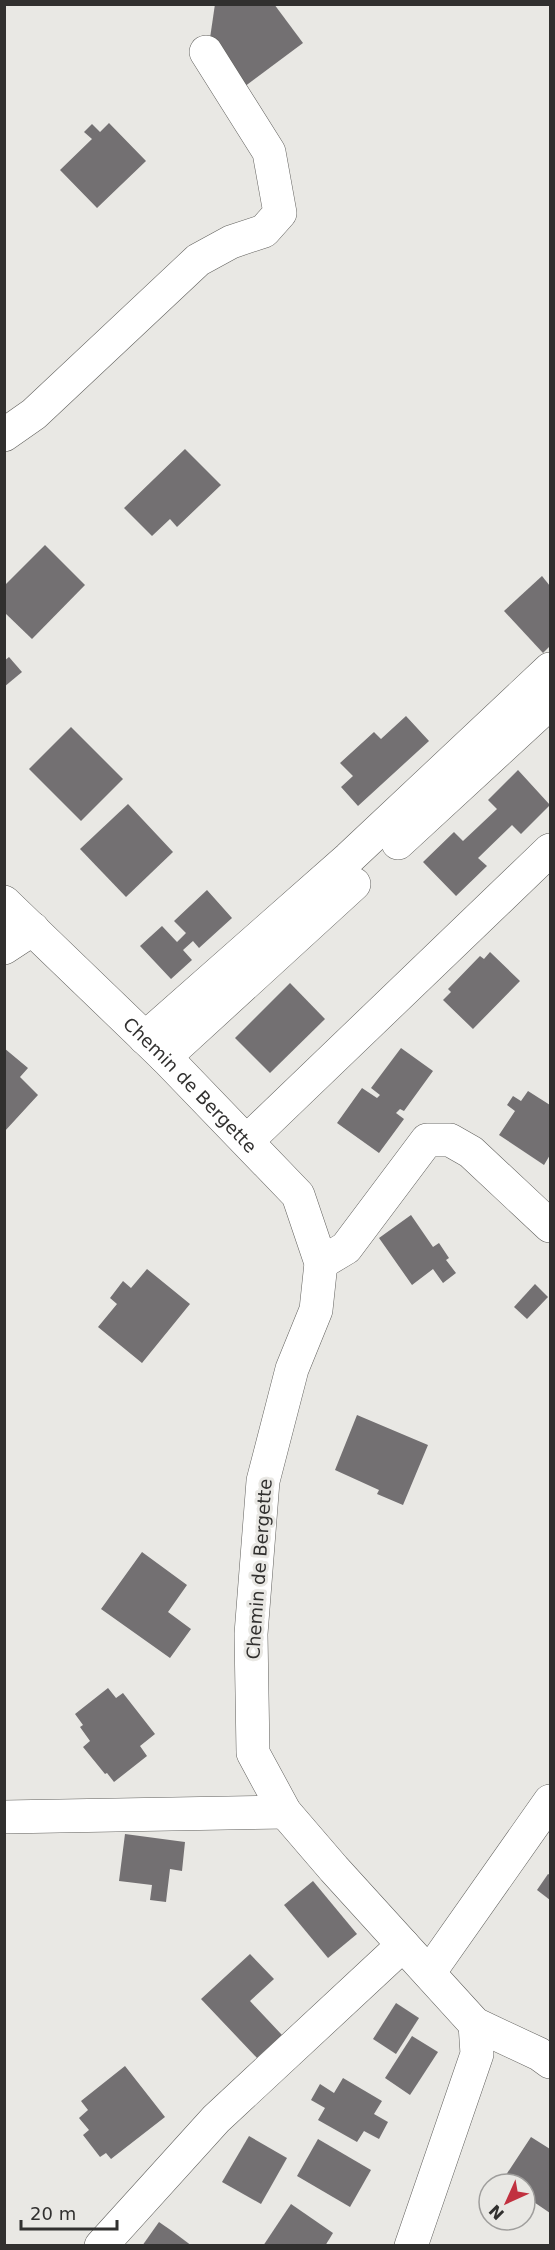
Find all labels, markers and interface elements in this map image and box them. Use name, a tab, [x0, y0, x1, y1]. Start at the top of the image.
street label: Chemin de Bergette	[119, 1013, 261, 1157]
street label: Chemin de Bergette	[242, 1478, 276, 1660]
north arrow	[477, 2172, 537, 2232]
scale bar	[21, 2193, 117, 2231]
text: N	[485, 2201, 508, 2224]
text: 20 m	[30, 2203, 76, 2224]

